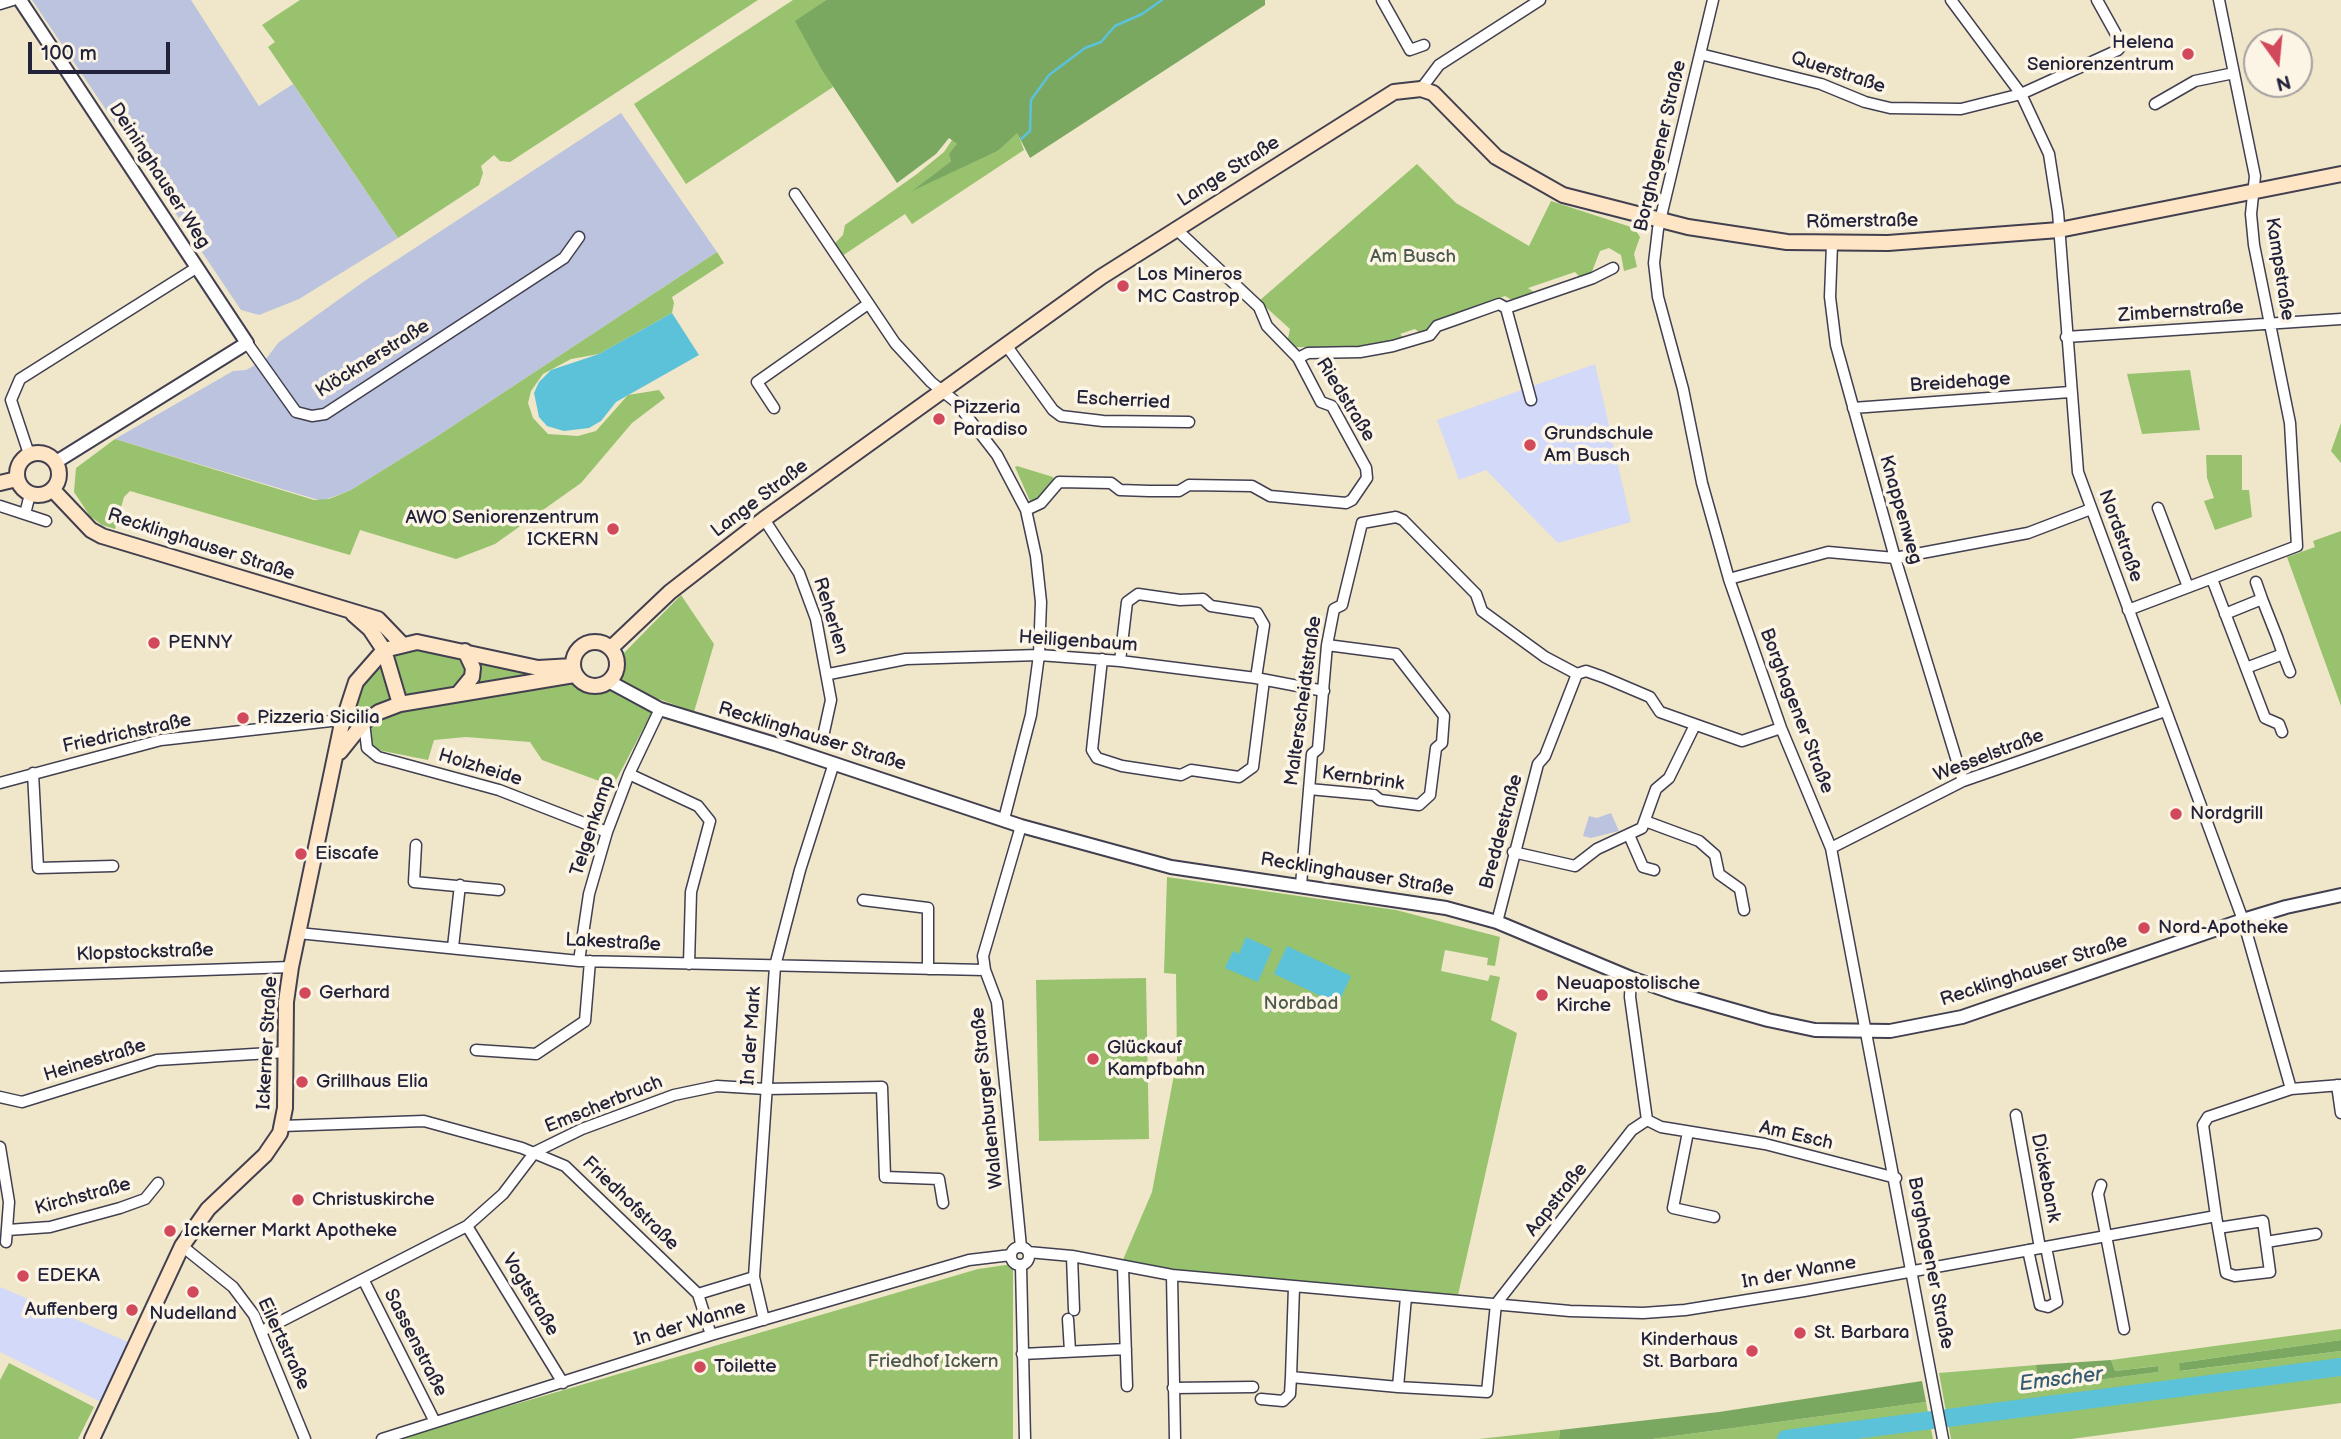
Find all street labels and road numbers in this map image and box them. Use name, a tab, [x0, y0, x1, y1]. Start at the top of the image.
street label: Querstraße	[1788, 47, 1888, 99]
street label: Borghagener Straße	[1630, 58, 1692, 234]
street label: Deininghauser Weg	[103, 99, 215, 253]
street label: Lange Straße	[1174, 132, 1284, 212]
street label: Römerstraße	[1806, 210, 1918, 234]
street label: Kampstraße	[2260, 216, 2298, 322]
street label: Zimbernstraße	[2117, 296, 2245, 328]
street label: Klöcknerstraße	[312, 315, 434, 403]
street label: Riedstraße	[1310, 354, 1380, 446]
street label: Breidehage	[1909, 368, 2011, 398]
street label: Escherried	[1075, 387, 1171, 415]
street label: Knappenweg	[1874, 453, 1926, 567]
street label: Lange Straße	[707, 455, 813, 543]
street label: Nordstraße	[2093, 487, 2147, 585]
street label: Recklinghauser Straße	[105, 504, 297, 586]
street label: Reherlen	[807, 575, 853, 657]
street label: Malterscheidtstraße	[1281, 615, 1327, 787]
street label: Borghagener Straße	[1754, 625, 1838, 797]
street label: Heiligenbaum	[1018, 626, 1138, 658]
street label: Recklinghauser Straße	[715, 698, 909, 776]
street label: Friedrichstraße	[61, 709, 193, 759]
street label: Wesselstraße	[1931, 725, 2047, 787]
street label: Holzheide	[435, 744, 525, 792]
street label: Kernbrink	[1320, 762, 1406, 796]
street label: Breddestraße	[1476, 772, 1528, 892]
street label: Telgenkamp	[566, 773, 620, 879]
street label: Recklinghauser Straße	[1259, 848, 1455, 902]
street label: Lakestraße	[565, 929, 661, 957]
street label: Recklinghauser Straße	[1938, 930, 2130, 1012]
street label: Klopstockstraße	[76, 939, 214, 967]
street label: Ickerner Straße	[253, 976, 283, 1110]
street label: In der Mark	[737, 986, 767, 1086]
street label: Waldenburger Straße	[967, 1006, 1009, 1190]
street label: Heinestraße	[41, 1035, 149, 1087]
street label: Emscherbruch	[542, 1071, 666, 1139]
street label: Am Esch	[1757, 1116, 1835, 1156]
street label: Dickebank	[2025, 1132, 2065, 1224]
street label: Friedhofstraße	[577, 1152, 683, 1256]
street label: Aapstraße	[1521, 1159, 1593, 1241]
street label: Kirchstraße	[33, 1173, 133, 1221]
street label: Borghagener Straße	[1902, 1175, 1958, 1351]
street label: Vogtstraße	[497, 1250, 563, 1340]
street label: In der Wanne	[1740, 1252, 1858, 1294]
street label: Sassenstraße	[378, 1286, 452, 1400]
street label: Eilertstraße	[252, 1294, 314, 1394]
street label: In der Wanne	[631, 1296, 749, 1352]

